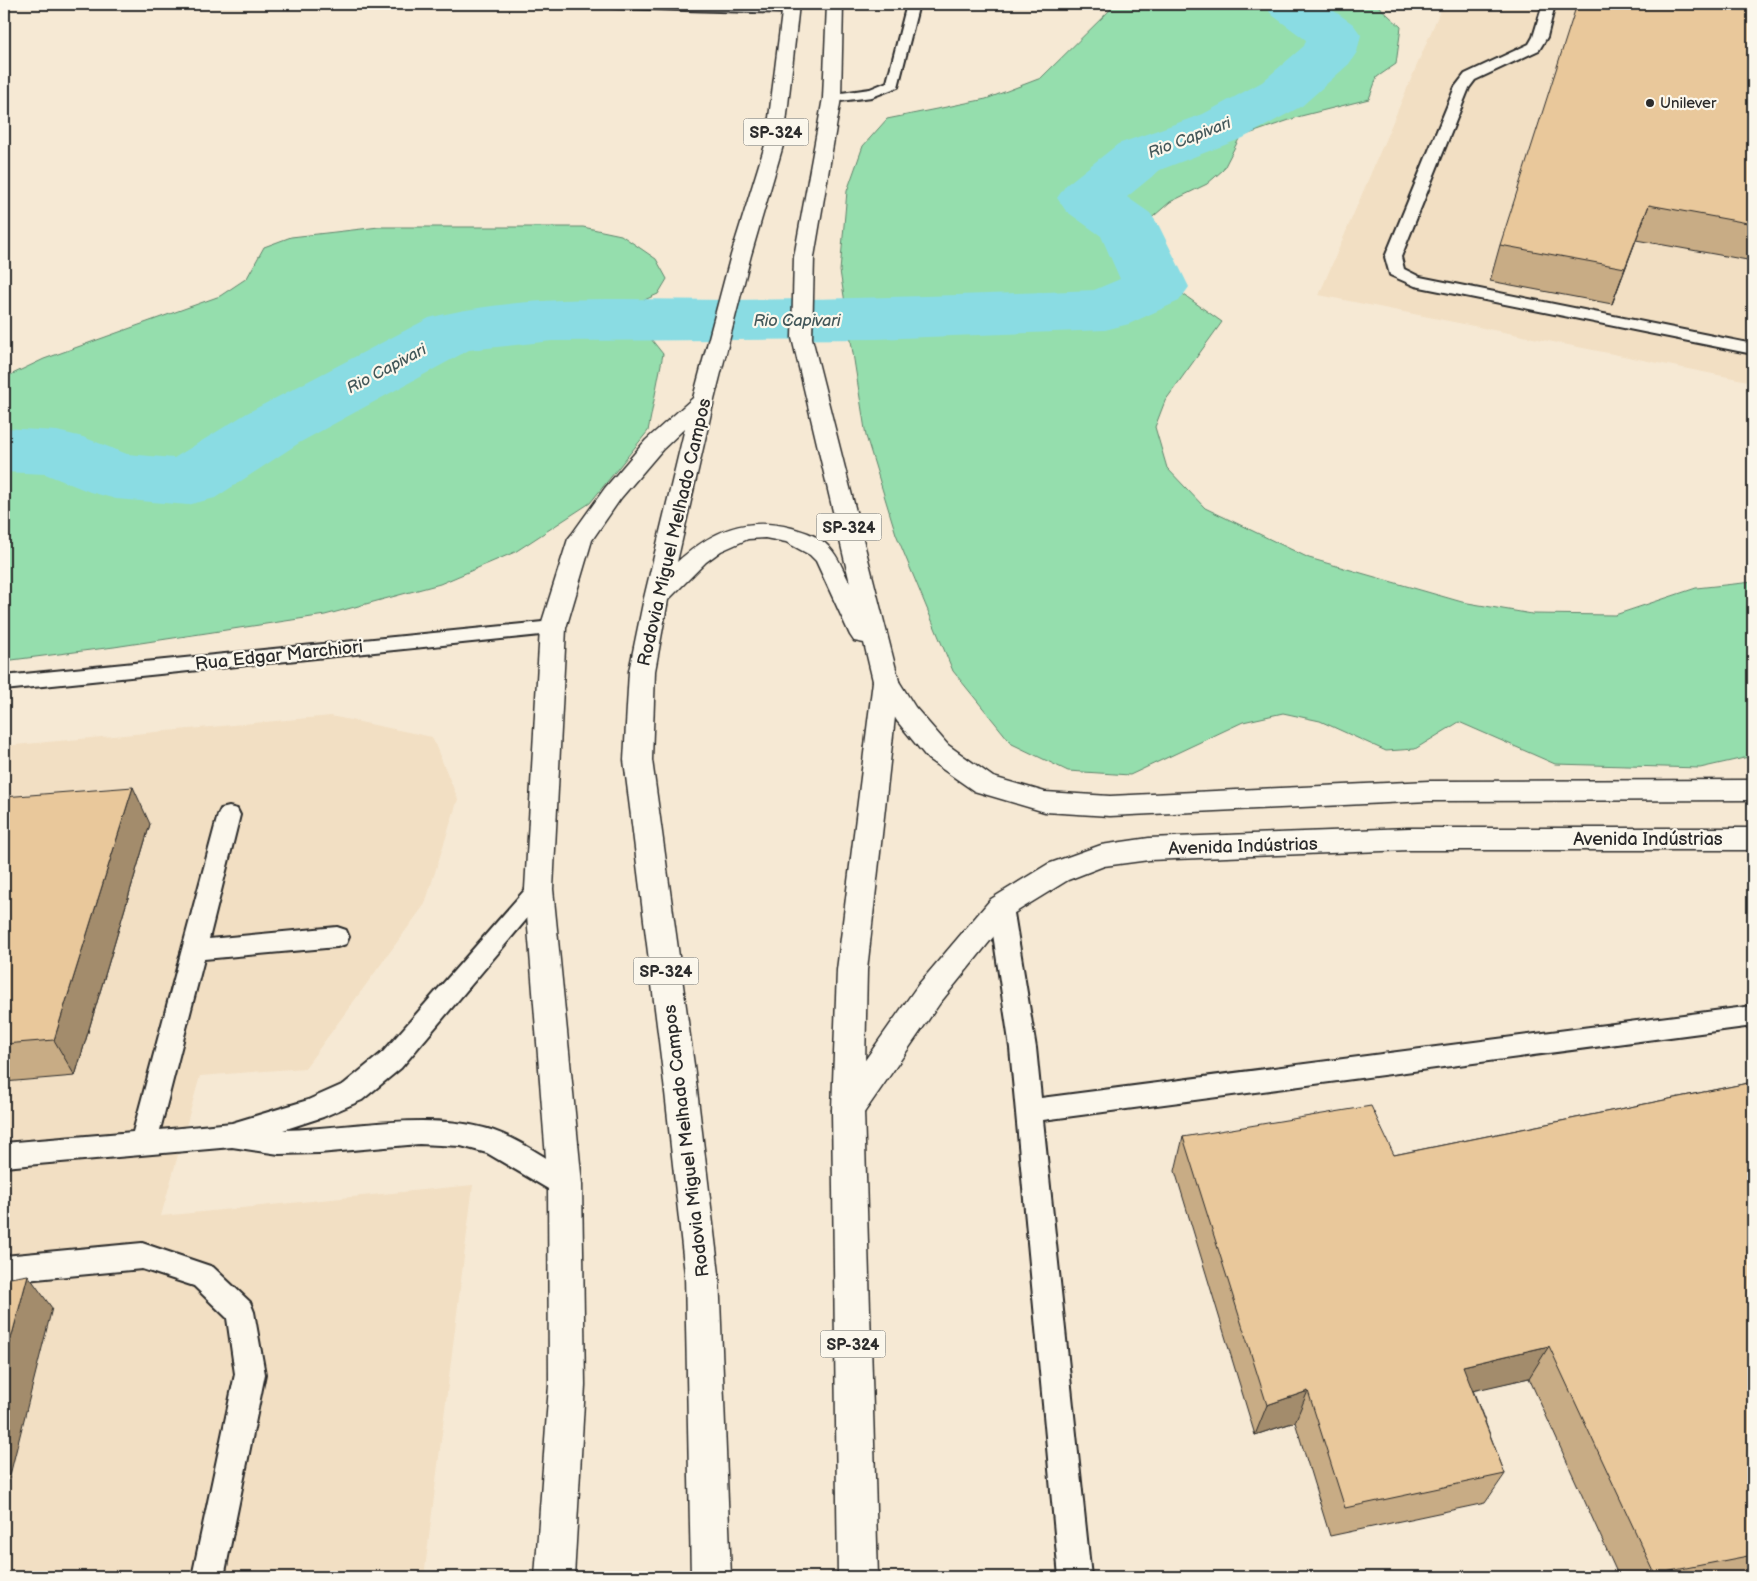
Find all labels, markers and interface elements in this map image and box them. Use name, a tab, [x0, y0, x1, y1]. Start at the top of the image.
place label: Unilever	[1660, 94, 1717, 113]
marker: Unilever	[1644, 97, 1656, 109]
water label: Rio Capivari	[1145, 113, 1235, 163]
road number: SP-324	[744, 118, 808, 146]
water label: Rio Capivari	[753, 312, 842, 331]
water label: Rio Capivari	[344, 340, 431, 398]
street label: Rodovia Miguel Melhado Campos	[633, 396, 716, 668]
road number: SP-324	[816, 514, 882, 540]
street label: Rua Edgar Marchiori	[194, 636, 364, 675]
street label: Avenida Indústrias	[1573, 829, 1723, 850]
street label: Avenida Indústrias	[1168, 833, 1318, 860]
road number: SP-324	[634, 958, 698, 984]
street label: Rodovia Miguel Melhado Campos	[659, 1003, 714, 1278]
road number: SP-324	[820, 1330, 886, 1358]

